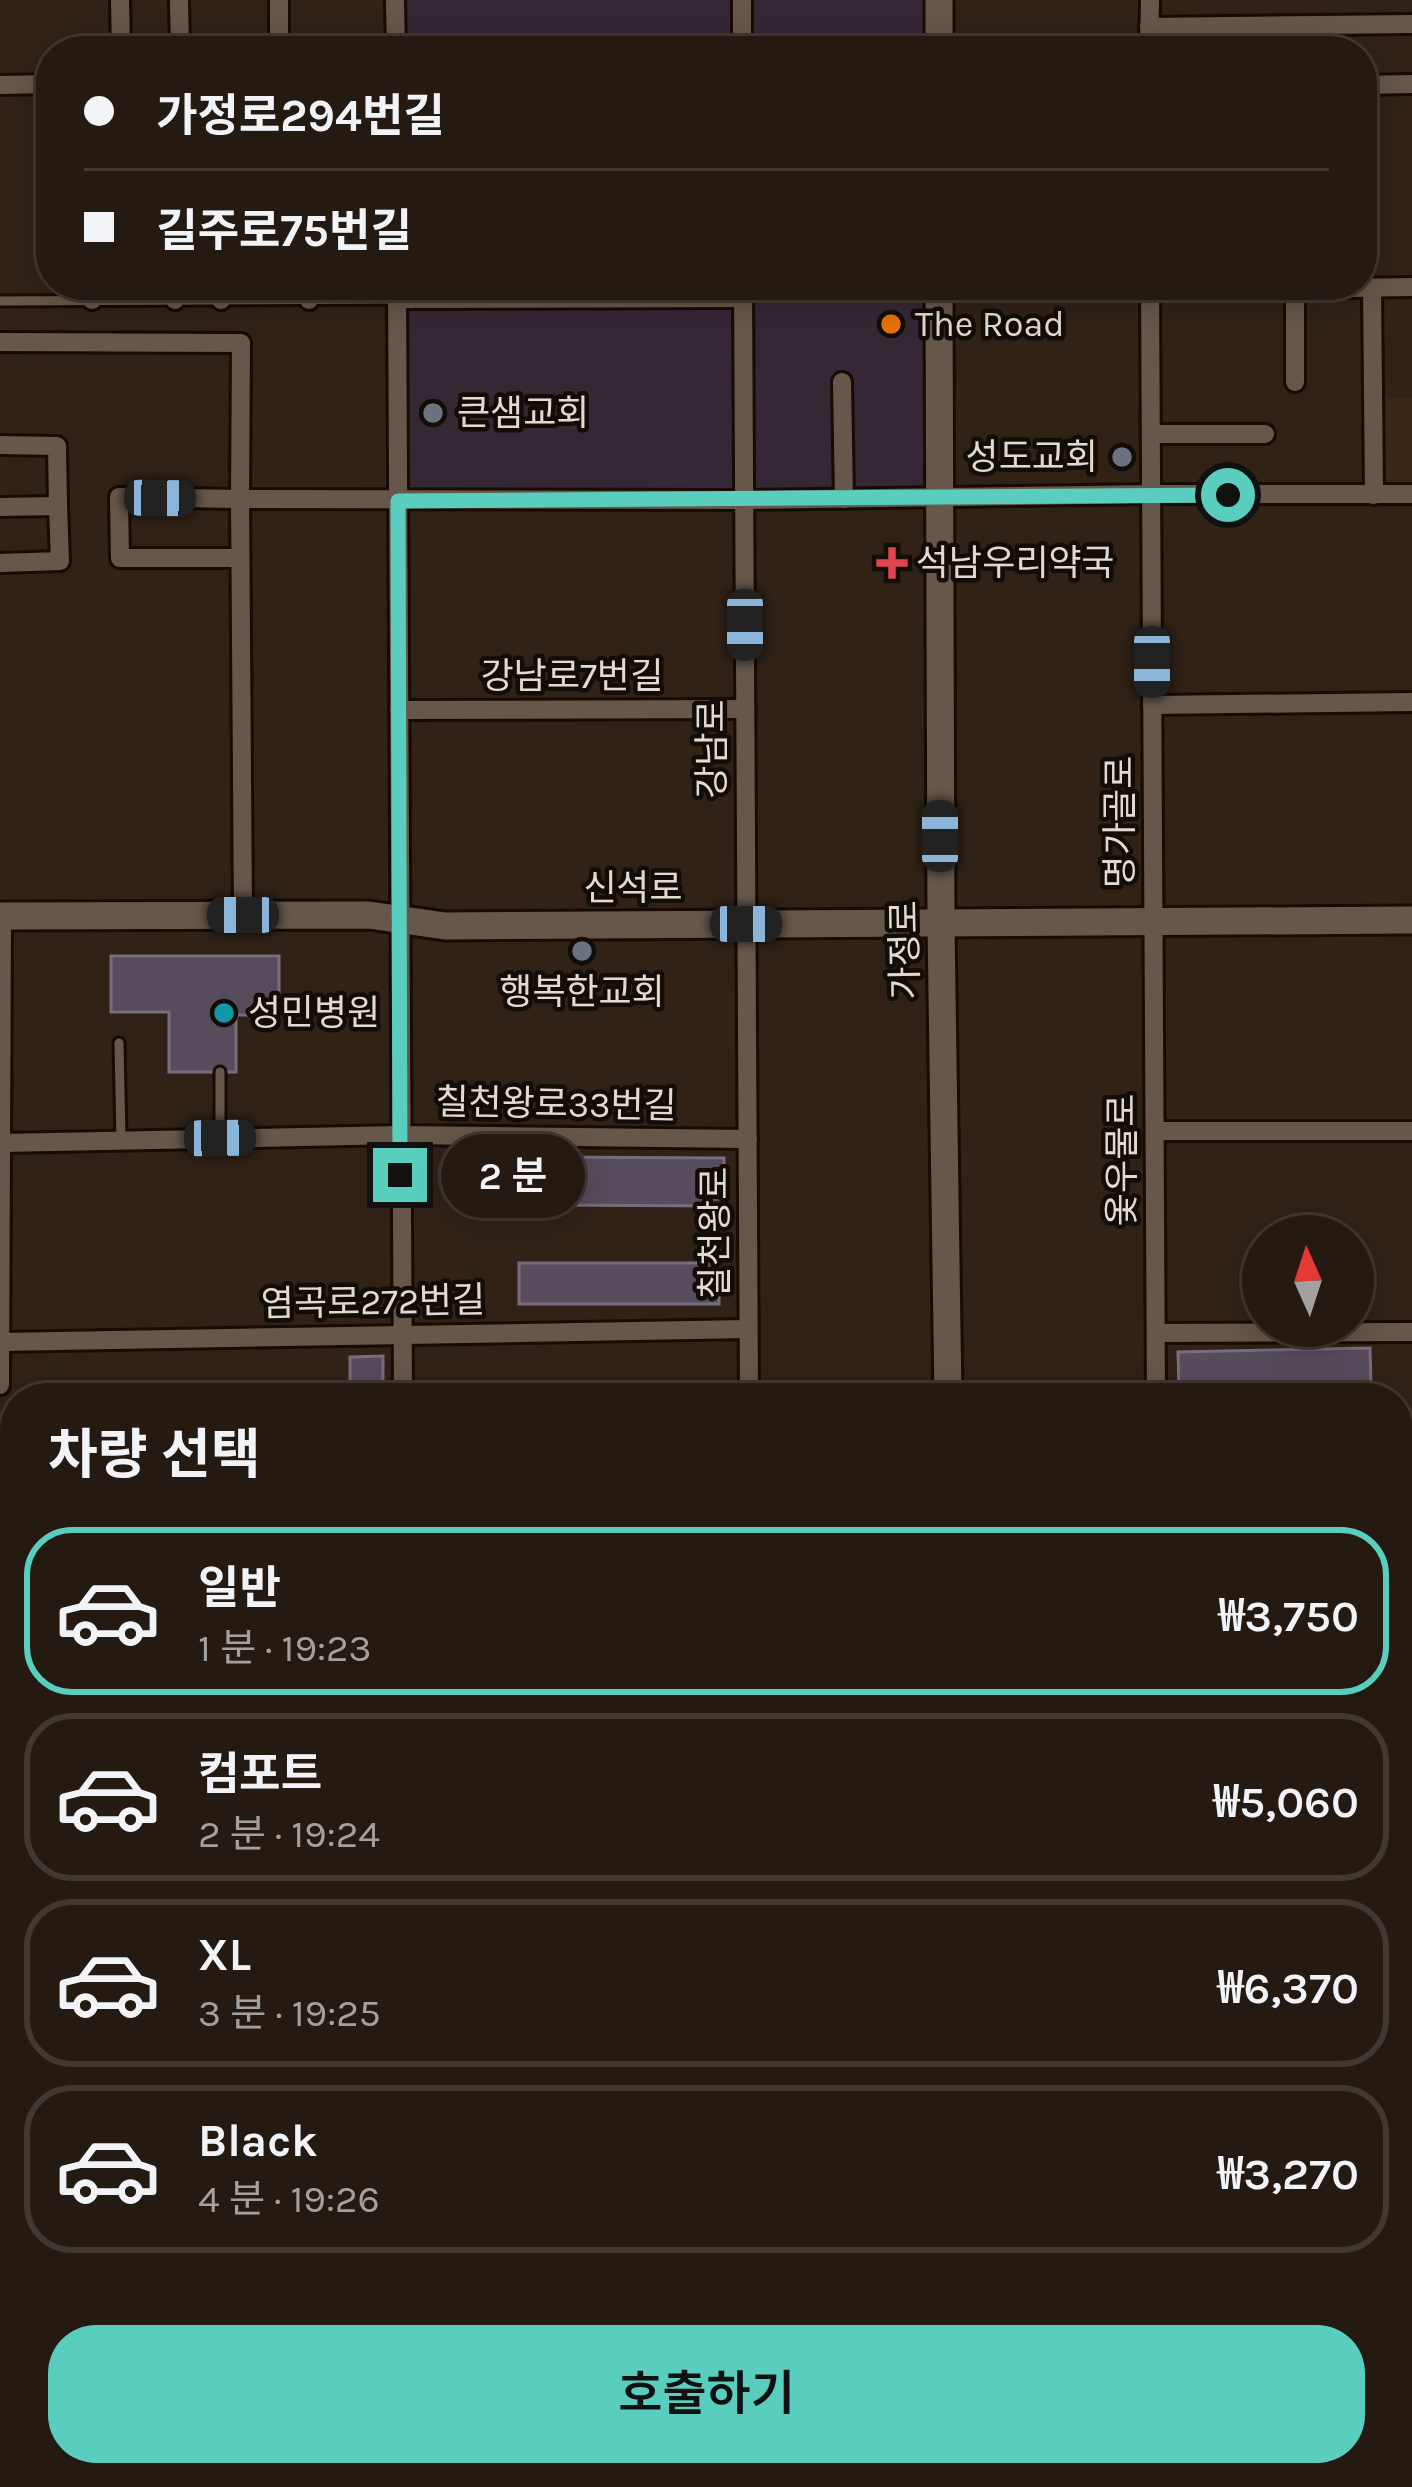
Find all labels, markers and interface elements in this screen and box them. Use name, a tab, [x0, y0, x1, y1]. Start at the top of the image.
text: 가정로294번길	[156, 90, 444, 142]
text: 길주로75번길	[156, 205, 412, 257]
place label: The Road	[915, 303, 1065, 345]
marker: The Road	[878, 311, 904, 337]
place label: 큰샘교회	[457, 392, 589, 434]
marker: 큰샘교회	[420, 400, 446, 426]
place label: 성도교회	[966, 436, 1098, 478]
marker: 성도교회	[1109, 444, 1135, 470]
route start	[1201, 468, 1255, 522]
car	[124, 479, 196, 517]
place label: 석남우리약국	[916, 542, 1115, 584]
marker: 석남우리약국	[879, 550, 905, 576]
car	[727, 589, 763, 661]
car	[1134, 626, 1170, 698]
street label: 강남로7번길	[481, 655, 663, 697]
street label: 강남로	[691, 699, 733, 799]
street label: 명가골로	[1099, 756, 1141, 888]
car	[922, 800, 958, 872]
street label: 신석로	[583, 867, 683, 909]
car	[207, 897, 279, 933]
street label: 가정로	[883, 900, 927, 1000]
car	[710, 906, 782, 942]
marker: 행복한교회	[569, 938, 595, 964]
place label: 행복한교회	[499, 971, 665, 1013]
place label: 성민병원	[248, 992, 380, 1034]
marker: 성민병원	[211, 1000, 237, 1026]
street label: 칠천왕로33번길	[435, 1081, 677, 1127]
street label: 옻우물로	[1101, 1094, 1143, 1226]
car	[184, 1119, 256, 1157]
callout: 2 분	[442, 1133, 586, 1217]
route end	[373, 1148, 427, 1202]
text: 2 분	[479, 1153, 547, 1199]
street label: 칠천왕로	[694, 1167, 736, 1299]
north arrow	[1242, 1215, 1374, 1347]
map controls	[1242, 1215, 1374, 1347]
street label: 염곡로272번길	[261, 1279, 485, 1325]
text: 차량 선택	[48, 1423, 260, 1487]
icon: car	[54, 1557, 162, 1665]
text: 일반	[198, 1562, 281, 1614]
text: ₩3,750	[1218, 1590, 1359, 1642]
text: 1 분 · 19:23	[198, 1625, 372, 1671]
icon: car	[54, 1743, 162, 1851]
text: 컴포트	[198, 1748, 322, 1800]
text: ₩5,060	[1213, 1776, 1359, 1828]
text: 2 분 · 19:24	[198, 1811, 380, 1857]
icon: car	[54, 1929, 162, 2037]
text: XL	[198, 1929, 251, 1981]
text: ₩6,370	[1218, 1962, 1359, 2014]
text: 3 분 · 19:25	[198, 1990, 381, 2036]
icon: car	[54, 2115, 162, 2223]
text: Black	[198, 2115, 318, 2167]
text: ₩3,270	[1217, 2148, 1359, 2200]
text: 4 분 · 19:26	[198, 2176, 380, 2222]
button: 호출하기	[48, 2325, 1365, 2463]

